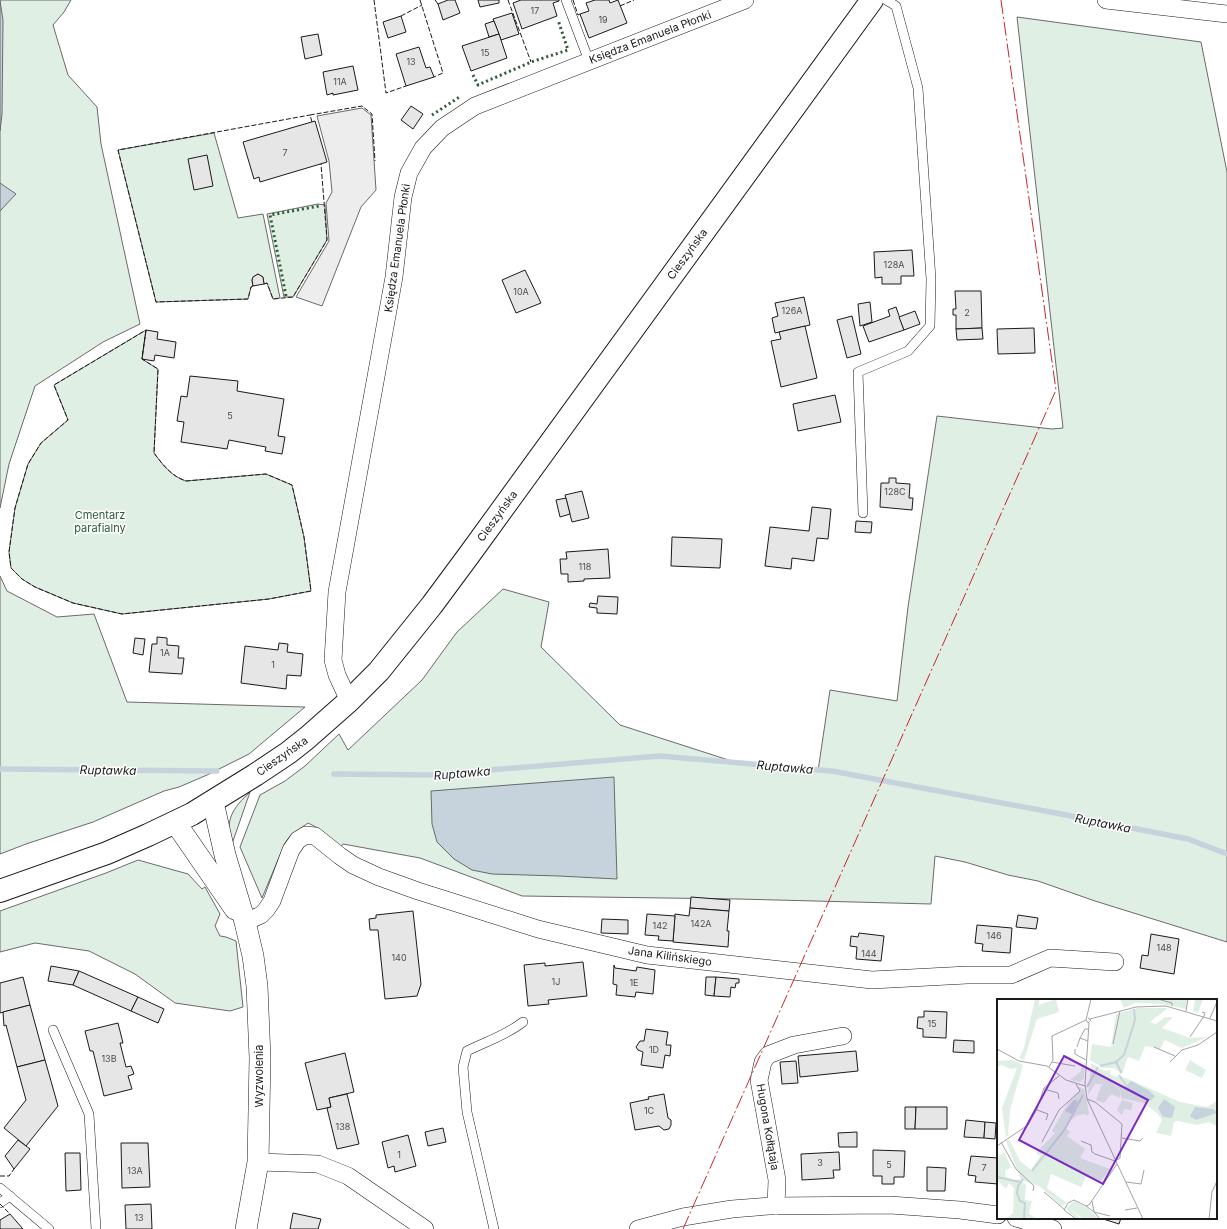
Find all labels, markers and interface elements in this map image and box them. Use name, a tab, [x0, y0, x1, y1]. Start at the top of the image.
house number: 17	[531, 5, 539, 16]
street label: Księdza Emanuela Płonki	[587, 7, 713, 67]
house number: 19	[598, 14, 608, 25]
house number: 15	[480, 47, 490, 58]
house number: 13	[406, 56, 416, 67]
house number: 11A	[333, 76, 347, 87]
house number: 7	[282, 147, 288, 158]
street label: Księdza Emanuela Płonki	[381, 183, 413, 313]
street label: Cieszyńska	[664, 226, 710, 282]
house number: 128A	[884, 259, 904, 270]
house number: 10A	[513, 286, 529, 297]
house number: 126A	[782, 305, 802, 316]
house number: 2	[964, 307, 970, 318]
house number: 5	[227, 410, 233, 421]
house number: 128C	[884, 486, 906, 497]
street label: Cieszyńska	[474, 488, 520, 544]
park label: Cmentarz parafialny	[74, 508, 126, 535]
house number: 118	[579, 561, 592, 572]
house number: 1A	[160, 647, 170, 658]
house number: 1	[271, 659, 275, 670]
street label: Cieszyńska	[254, 733, 310, 779]
water label: Ruptawka	[756, 757, 814, 777]
water label: Ruptawka	[79, 762, 137, 778]
water label: Ruptawka	[433, 763, 491, 783]
water label: Ruptawka	[1074, 810, 1132, 836]
house number: 142A	[690, 918, 712, 929]
house number: 142	[653, 920, 667, 931]
house number: 146	[986, 930, 1002, 941]
house number: 148	[1156, 942, 1172, 953]
street label: Jana Kilińskiego	[627, 943, 713, 969]
house number: 144	[861, 948, 877, 959]
house number: 140	[391, 952, 407, 963]
house number: 1J	[552, 976, 560, 987]
house number: 1E	[629, 977, 639, 988]
inset map	[997, 999, 1217, 1219]
house number: 15	[927, 1018, 937, 1029]
house number: 1D	[649, 1044, 659, 1055]
street label: Wyzwolenia	[252, 1045, 266, 1107]
house number: 13B	[101, 1053, 117, 1064]
street label: Hugona Kołłątaja	[754, 1083, 782, 1171]
house number: 1C	[644, 1105, 655, 1116]
house number: 138	[336, 1121, 351, 1132]
house number: 1	[397, 1149, 401, 1160]
house number: 3	[817, 1157, 823, 1168]
house number: 5	[886, 1159, 892, 1170]
house number: 7	[981, 1162, 987, 1173]
house number: 13A	[127, 1165, 143, 1176]
house number: 13	[134, 1212, 144, 1223]

